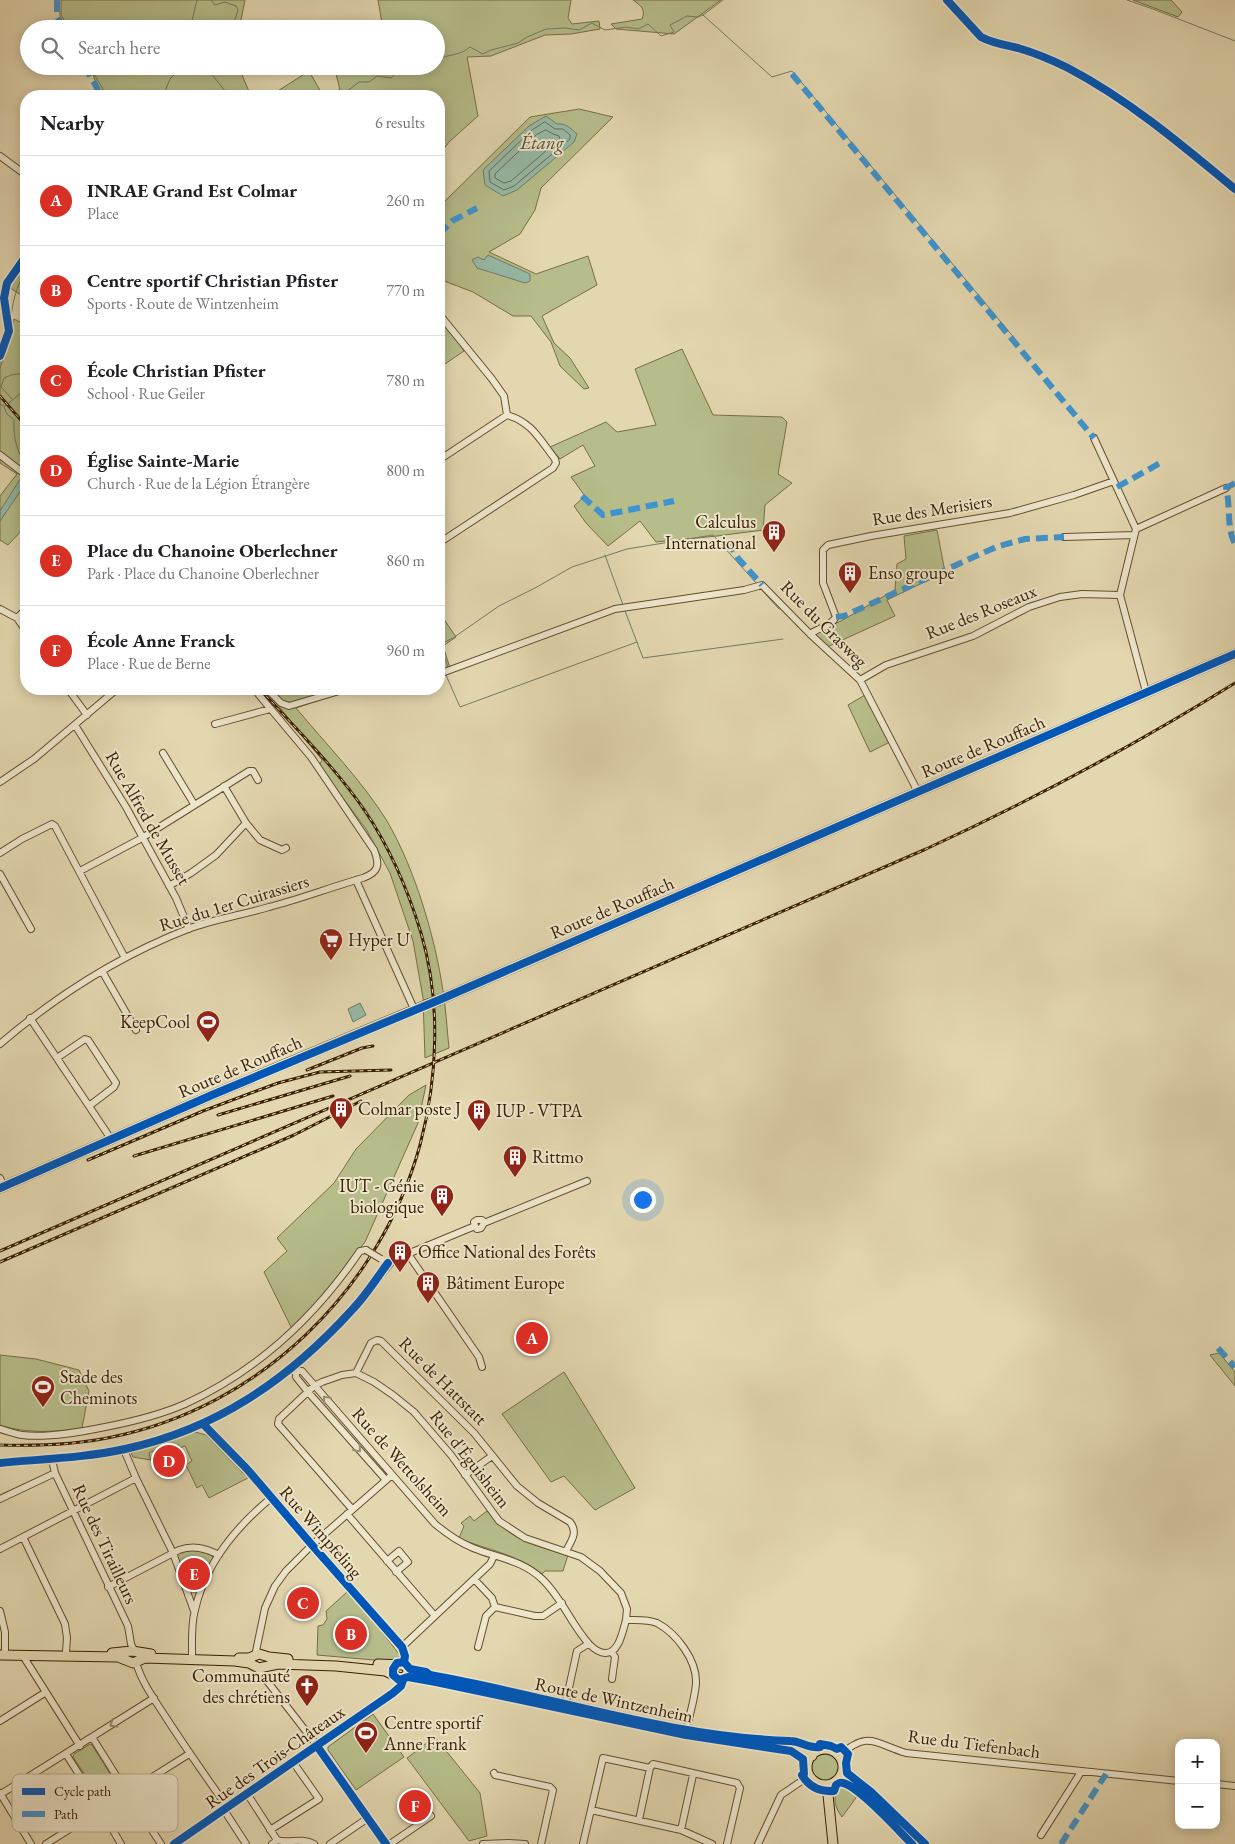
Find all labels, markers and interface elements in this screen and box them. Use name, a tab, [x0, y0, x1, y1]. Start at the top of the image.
search box	[20, 20, 445, 75]
icon: search	[38, 34, 66, 62]
text: Search here	[78, 35, 160, 60]
text: Nearby	[40, 109, 104, 136]
text: 6 results	[375, 112, 425, 133]
water label: Étang	[519, 130, 565, 155]
text: INRAE Grand Est Colmar	[87, 178, 297, 203]
text: A	[50, 190, 62, 211]
text: 260 m	[386, 190, 425, 211]
text: Place	[87, 203, 119, 224]
text: Centre sportif Christian Pfister	[87, 268, 338, 293]
text: B	[51, 280, 61, 301]
text: 770 m	[386, 280, 425, 301]
text: Sports · Route de Wintzenheim	[87, 293, 279, 314]
text: École Christian Pfister	[87, 358, 266, 383]
text: C	[50, 370, 62, 391]
text: 780 m	[386, 370, 425, 391]
text: School · Rue Geiler	[87, 383, 205, 404]
text: Église Sainte-Marie	[87, 448, 239, 473]
text: D	[50, 460, 62, 481]
text: 800 m	[386, 460, 425, 481]
text: Church · Rue de la Légion Étrangère	[87, 473, 310, 494]
street label: Rue des Merisiers	[870, 489, 994, 530]
place label: Calculus International	[665, 510, 756, 554]
building icon: Calculus International	[761, 519, 787, 553]
text: Place du Chanoine Oberlechner	[87, 538, 338, 563]
text: E	[51, 550, 61, 571]
text: 860 m	[386, 550, 425, 571]
building icon: Enso groupe	[837, 560, 863, 594]
place label: Enso groupe	[868, 561, 955, 584]
text: Park · Place du Chanoine Oberlechner	[87, 563, 319, 584]
street label: Rue du Grasweg	[776, 575, 873, 672]
street label: Rue des Roseaux	[922, 579, 1040, 644]
text: École Anne Franck	[87, 628, 235, 653]
text: F	[52, 640, 60, 661]
text: 960 m	[386, 640, 425, 661]
text: Place · Rue de Berne	[87, 653, 211, 674]
street label: Route de Rouffach	[917, 710, 1048, 783]
street label: Rue Alfred de Musset	[101, 747, 196, 889]
street label: Rue du 1er Cuirassiers	[156, 869, 312, 936]
street label: Route de Rouffach	[546, 871, 677, 944]
supermarket icon: Hyper U	[318, 927, 344, 961]
place label: Hyper U	[348, 928, 410, 951]
sports icon: KeepCool	[195, 1009, 221, 1043]
place label: KeepCool	[120, 1010, 190, 1033]
street label: Route de Rouffach	[174, 1030, 305, 1103]
building icon: Colmar poste J	[328, 1096, 354, 1130]
place label: Colmar poste J	[358, 1097, 461, 1120]
building icon: IUP - VTPA	[466, 1098, 492, 1132]
place label: IUP - VTPA	[496, 1099, 583, 1122]
building icon: Rittmo	[502, 1144, 528, 1178]
place label: Rittmo	[532, 1145, 584, 1168]
place label: IUT - Génie biologique	[339, 1174, 424, 1218]
building icon: IUT - Génie biologique	[429, 1183, 455, 1217]
your location	[630, 1187, 656, 1213]
building icon: Office National des Forêts	[387, 1239, 413, 1273]
place label: Office National des Forêts	[418, 1240, 596, 1263]
building icon: Bâtiment Europe	[415, 1270, 441, 1304]
place label: Bâtiment Europe	[446, 1271, 565, 1294]
pin: A	[516, 1319, 548, 1357]
street label: Rue de Hattstatt	[394, 1332, 493, 1430]
place label: Stade des Cheminots	[60, 1365, 138, 1409]
sports icon: Stade des Cheminots	[30, 1374, 56, 1408]
one-way arrow	[323, 1395, 332, 1404]
street label: Rue de Wettolsheim	[347, 1402, 457, 1521]
street label: Rue d'Éguisheim	[425, 1405, 516, 1512]
pin: D	[153, 1442, 185, 1480]
one-way arrow	[352, 1444, 361, 1453]
street label: Rue des Tirailleurs	[68, 1480, 143, 1608]
street label: Rue Wimpfeling	[275, 1481, 368, 1583]
pin: E	[178, 1555, 210, 1593]
pin: C	[287, 1584, 319, 1622]
pin: B	[335, 1615, 367, 1653]
place label: Communauté des chrétiens	[192, 1664, 290, 1708]
street label: Route de Wintzenheim	[533, 1672, 695, 1727]
church icon: Communauté des chrétiens	[294, 1673, 320, 1707]
street label: Rue des Trois-Châteaux	[200, 1700, 349, 1813]
place label: Centre sportif Anne Frank	[383, 1711, 484, 1755]
one-way arrow	[109, 1718, 118, 1728]
sports icon: Centre sportif Anne Frank	[353, 1720, 379, 1754]
street label: Rue du Tiefenbach	[907, 1724, 1042, 1763]
map controls	[1175, 1739, 1220, 1829]
button: +	[1175, 1739, 1220, 1784]
legend	[12, 1774, 178, 1832]
text: Cycle path	[54, 1782, 111, 1800]
button: −	[1175, 1784, 1220, 1829]
pin: F	[399, 1787, 431, 1825]
text: Path	[54, 1805, 78, 1823]

